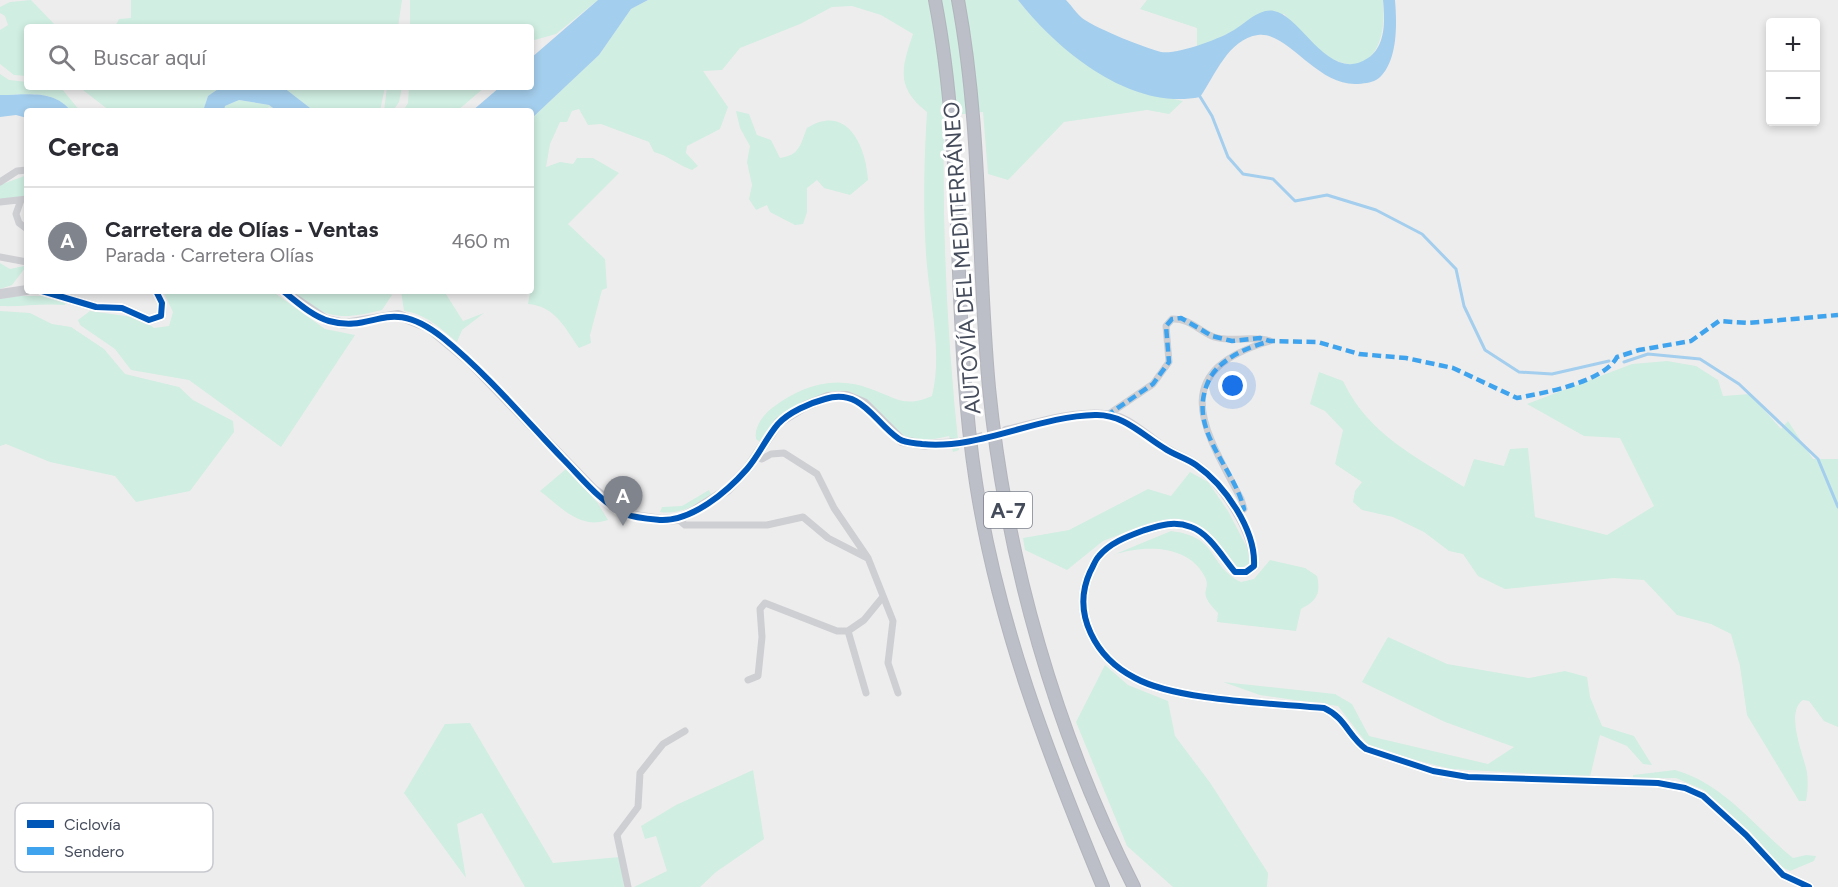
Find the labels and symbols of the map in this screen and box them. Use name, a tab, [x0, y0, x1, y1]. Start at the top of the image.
street label: AUTOVÍA DEL MEDITERRÁNEO	[938, 101, 986, 415]
your location	[1218, 371, 1247, 400]
pin: A	[604, 476, 642, 526]
road number: A-7	[984, 492, 1032, 528]
legend	[15, 803, 213, 872]
text: Ciclovía	[64, 815, 121, 834]
text: Sendero	[64, 842, 124, 861]

